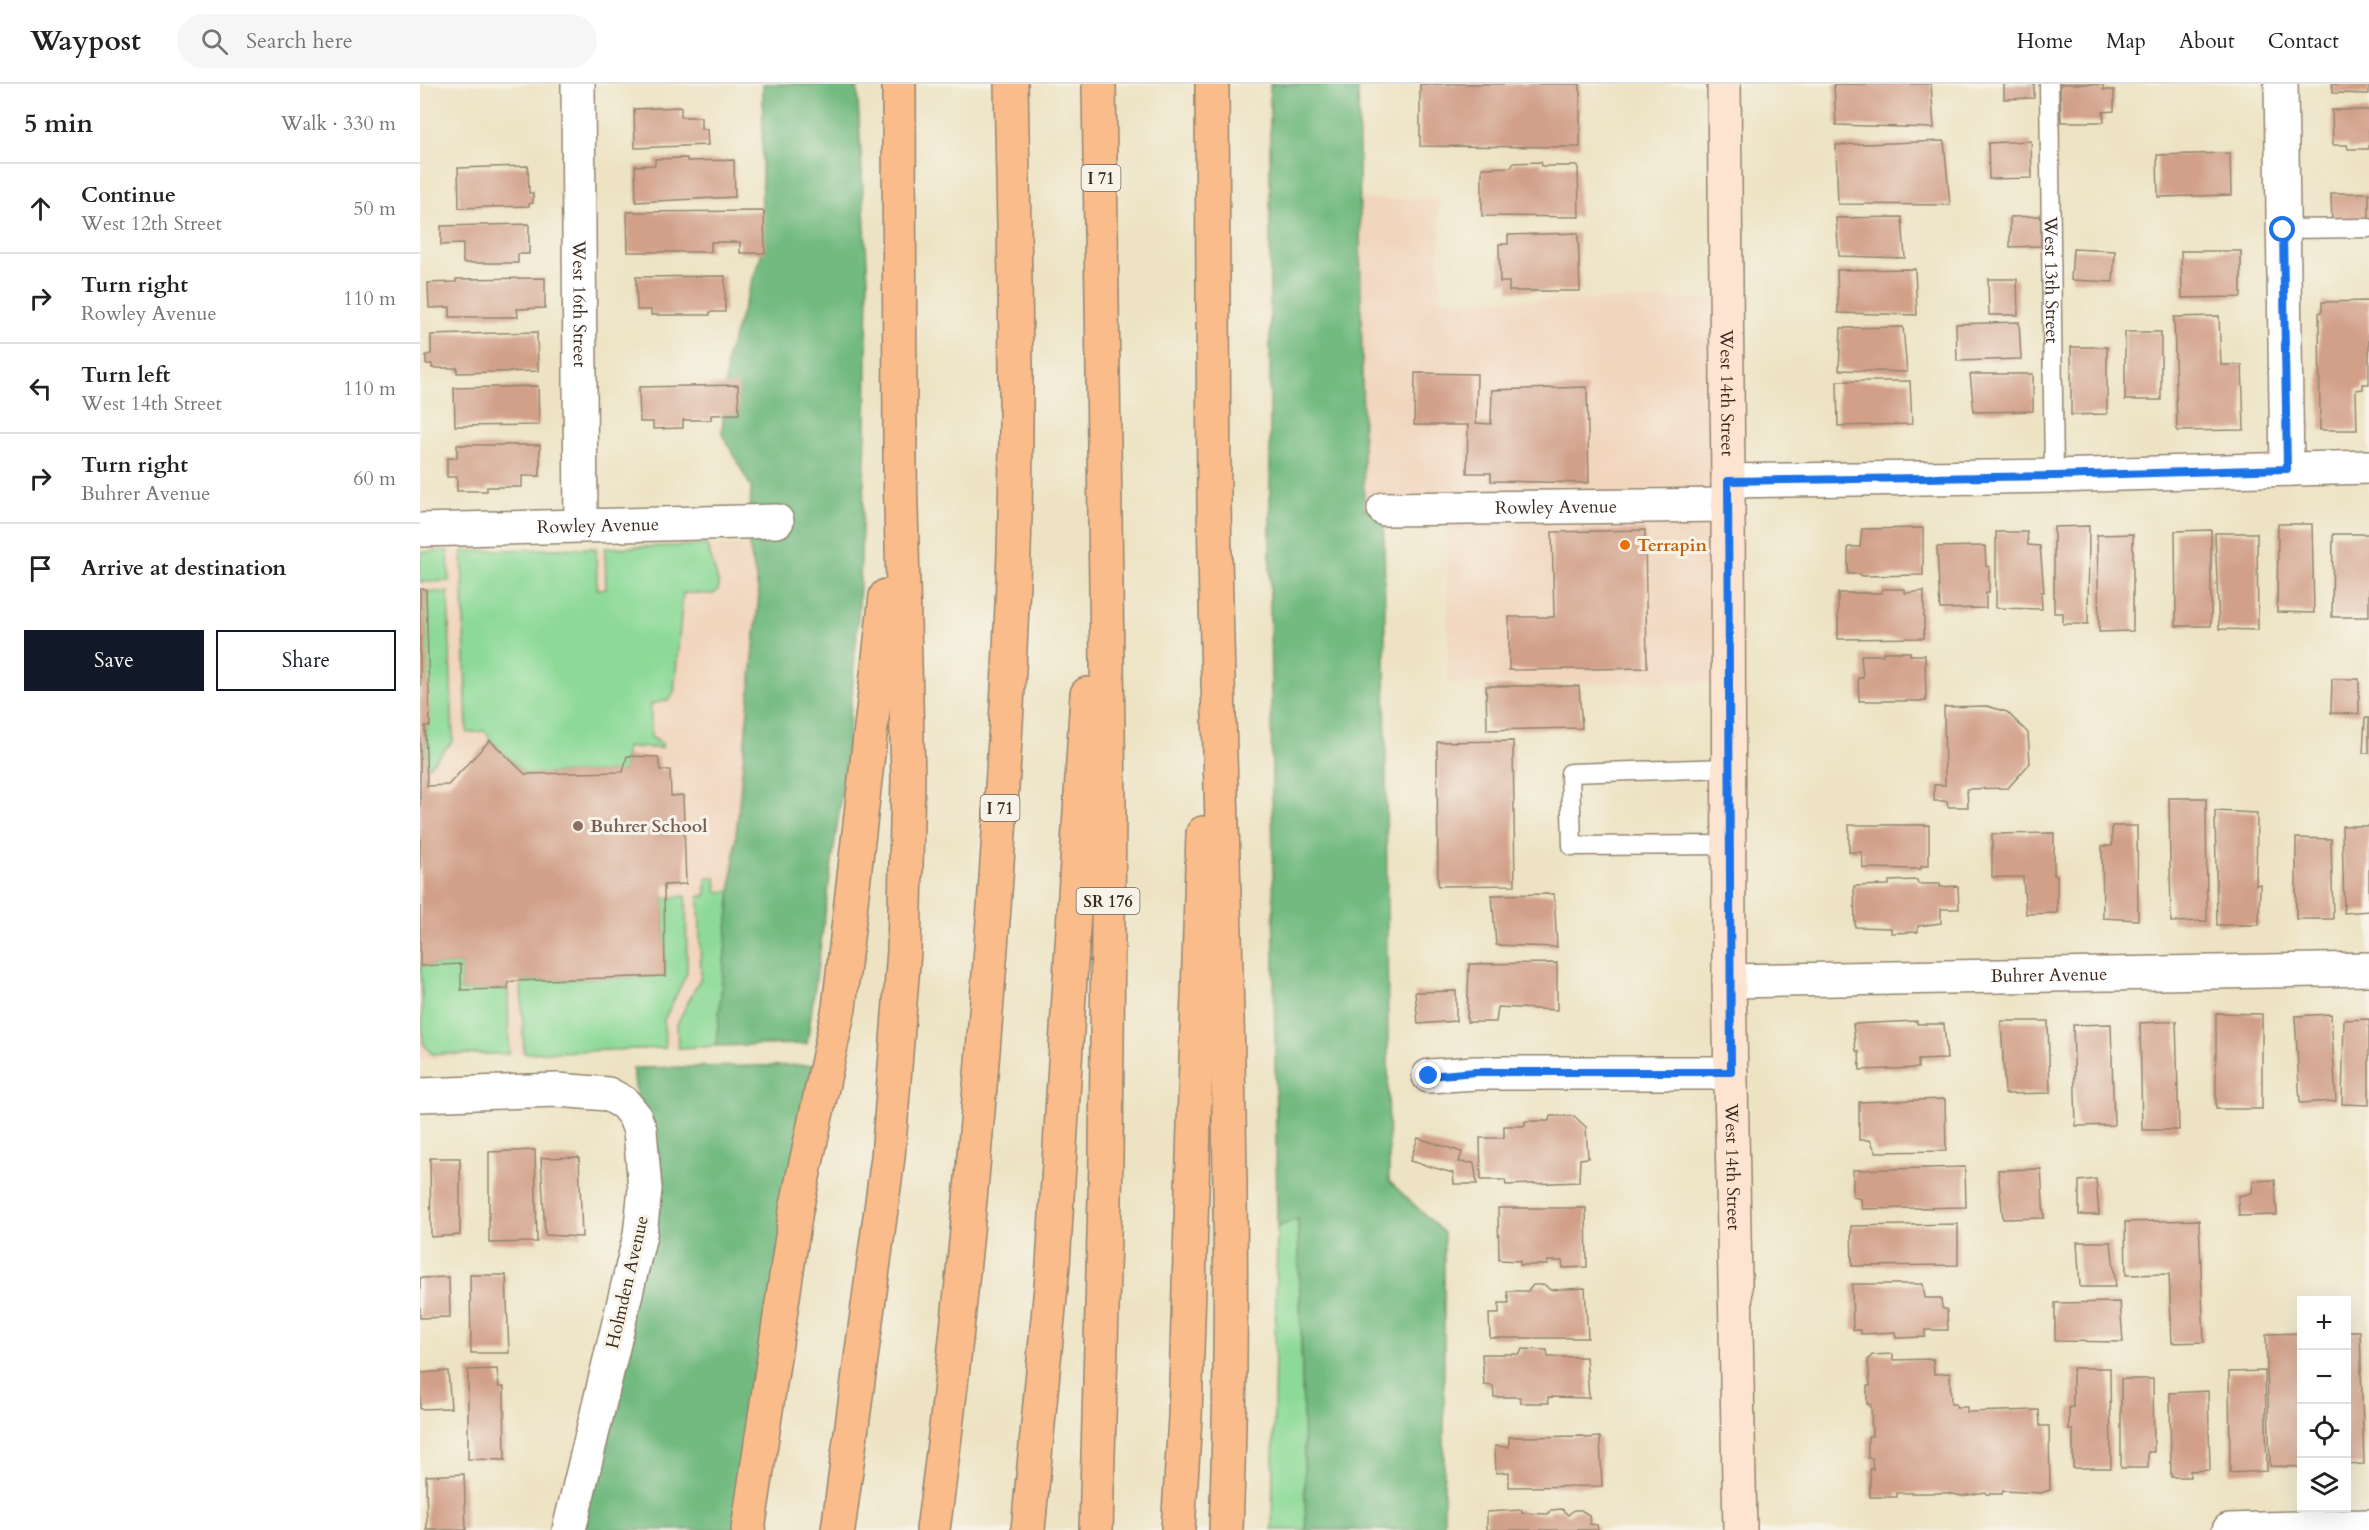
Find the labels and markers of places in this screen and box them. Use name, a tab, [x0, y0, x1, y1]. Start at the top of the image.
place label: Terrapin	[1637, 533, 1707, 558]
marker: Terrapin	[1618, 538, 1632, 552]
place label: Buhrer School	[590, 814, 708, 839]
marker: Buhrer School	[571, 819, 585, 833]

